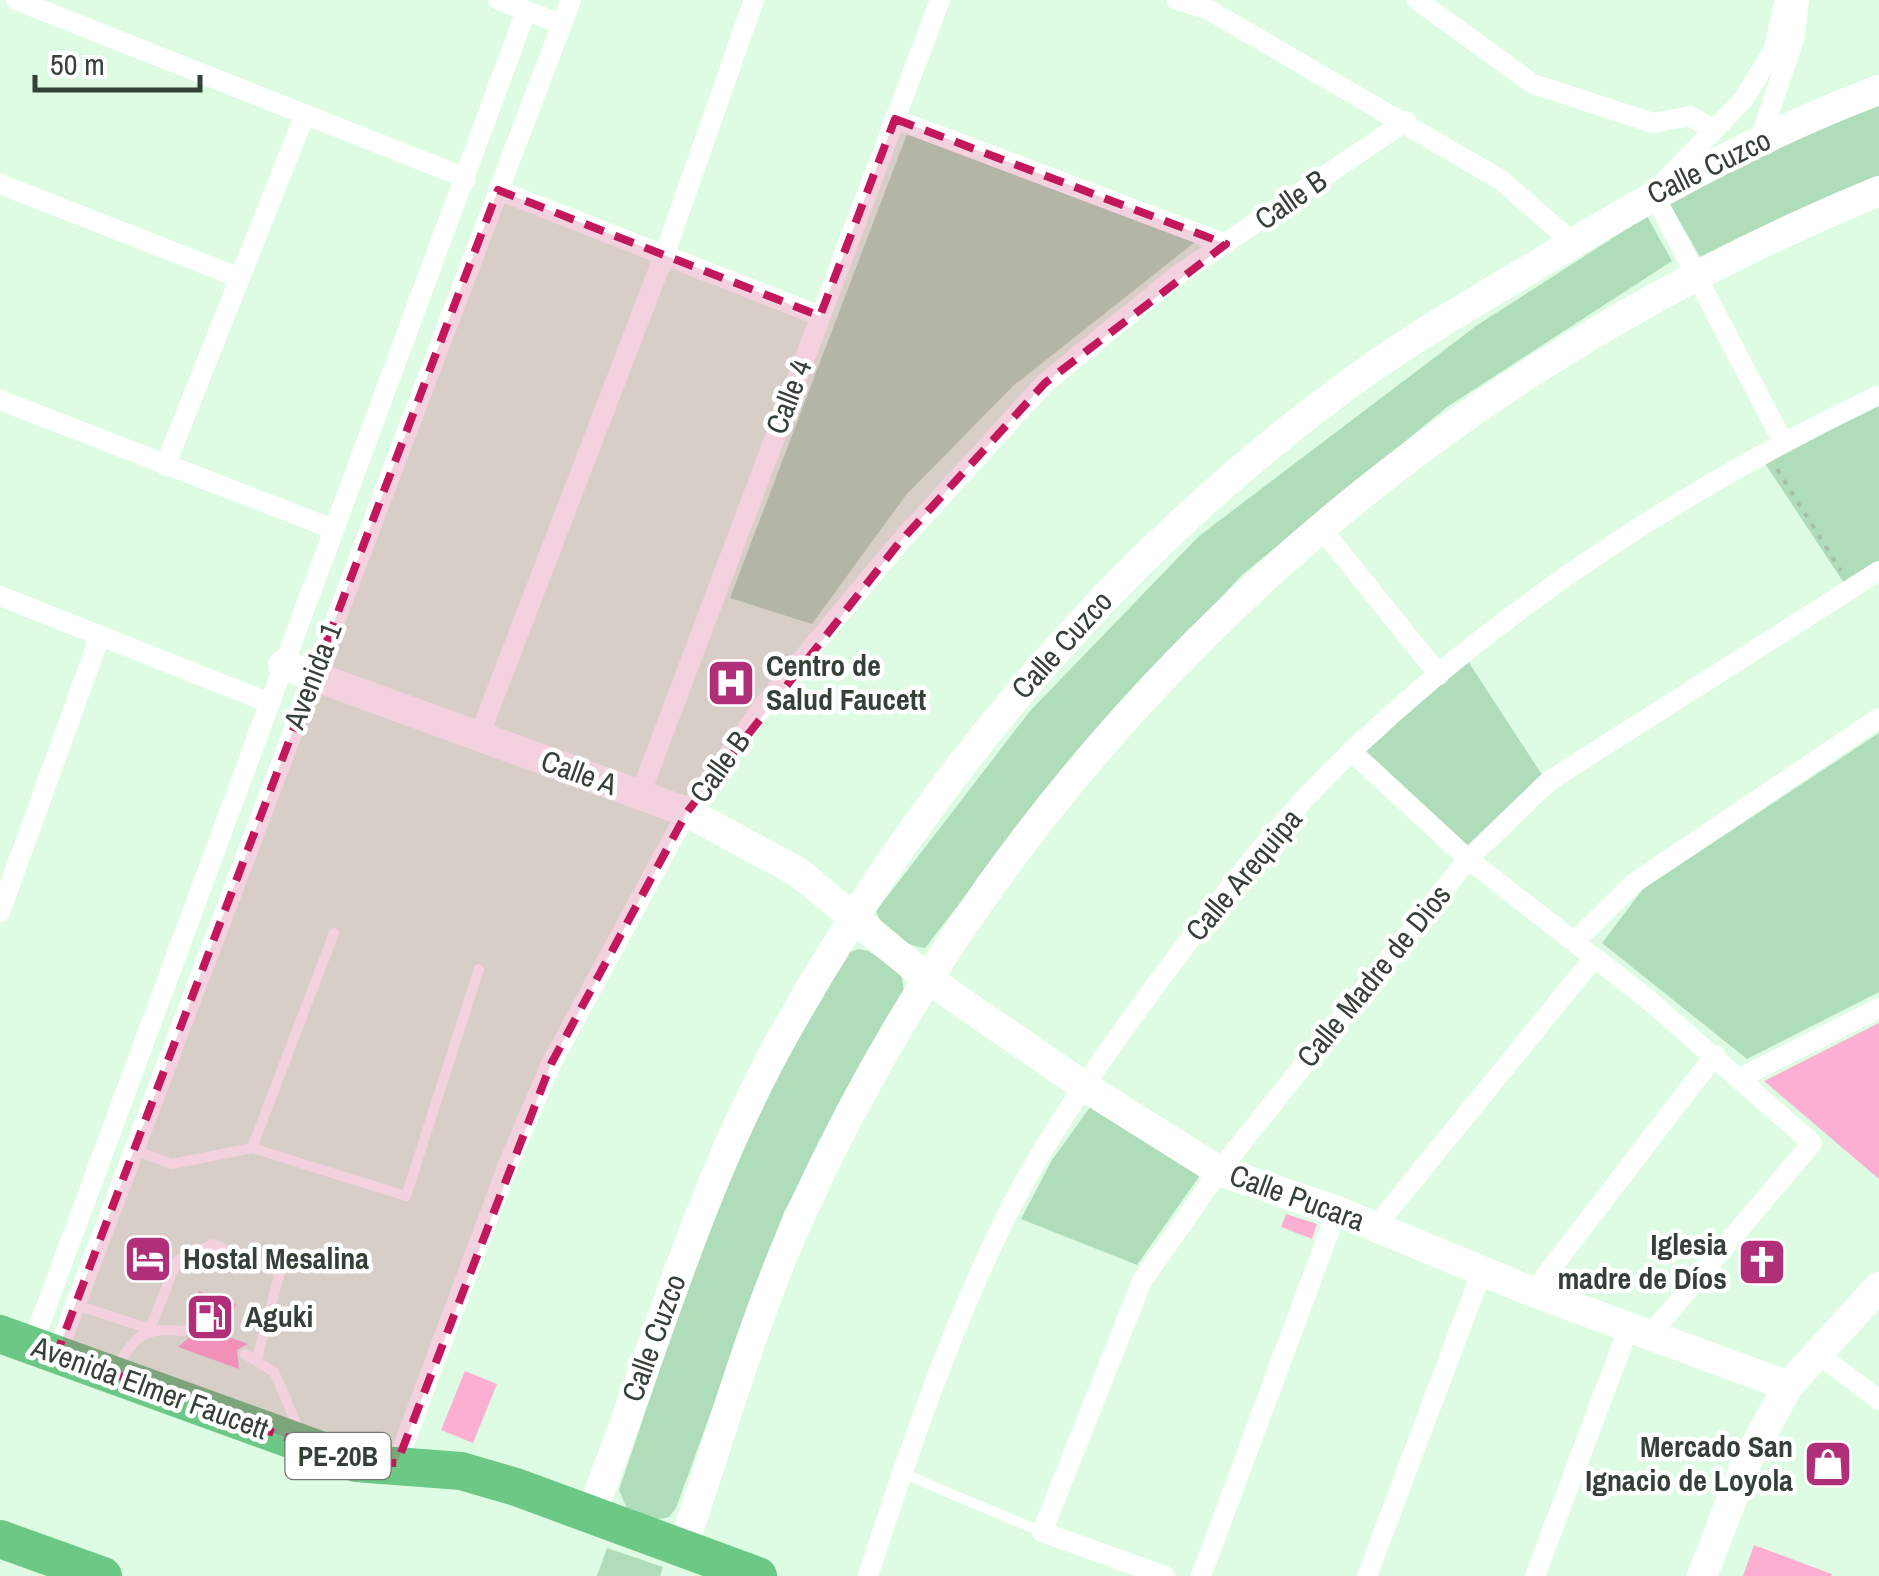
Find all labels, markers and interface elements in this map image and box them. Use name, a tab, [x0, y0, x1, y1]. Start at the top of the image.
scale bar	[35, 30, 200, 92]
text: 50 m	[50, 44, 105, 84]
street label: Calle Cuzco	[1640, 119, 1777, 213]
street label: Calle B	[1246, 160, 1334, 238]
street label: Calle 4	[756, 353, 821, 440]
street label: Calle Cuzco	[1002, 582, 1120, 707]
street label: Avenida 1	[273, 617, 351, 735]
place label: Centro de Salud Faucett	[766, 645, 926, 719]
hospital icon: Centro de Salud Faucett	[705, 657, 757, 709]
street label: Calle B	[680, 723, 759, 810]
street label: Calle A	[536, 740, 623, 804]
street label: Calle Arequipa	[1176, 799, 1311, 949]
street label: Calle Madre de Dios	[1287, 876, 1459, 1075]
street label: Calle Pucara	[1224, 1154, 1371, 1240]
place label: Iglesia madre de Díos	[1557, 1224, 1727, 1298]
hotel icon: Hostal Mesalina	[122, 1233, 174, 1285]
church icon: Iglesia madre de Díos	[1736, 1236, 1788, 1288]
place label: Hostal Mesalina	[183, 1238, 369, 1278]
street label: Calle Cuzco	[612, 1269, 695, 1407]
fuel station icon: Aguki	[184, 1291, 236, 1343]
place label: Aguki	[245, 1296, 313, 1336]
street label: Avenida Elmer Faucett	[26, 1325, 274, 1448]
place label: Mercado San Ignacio de Loyola	[1585, 1426, 1793, 1500]
road number: PE-20B	[286, 1433, 390, 1479]
shop icon: Mercado San Ignacio de Loyola	[1802, 1438, 1854, 1490]

